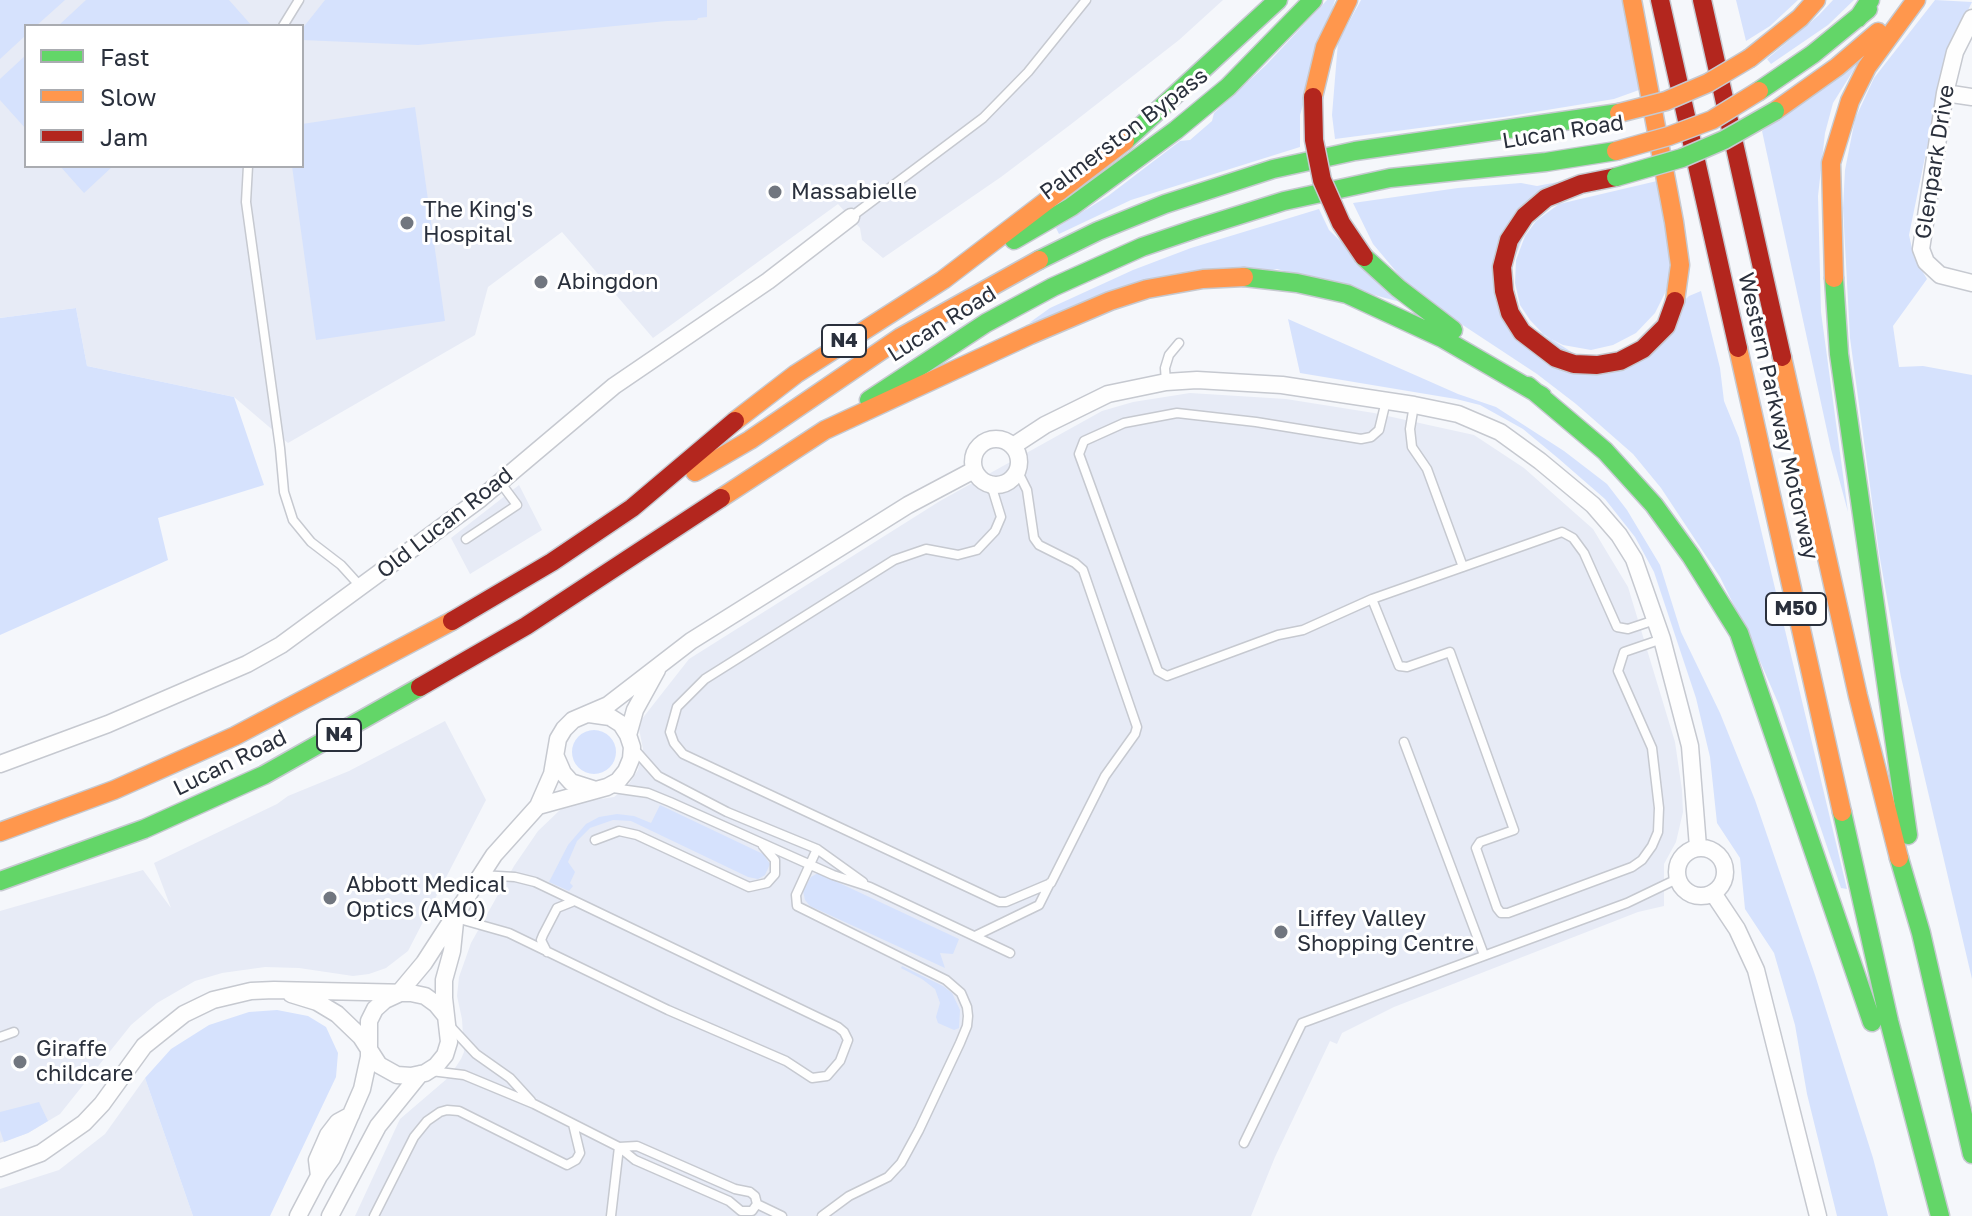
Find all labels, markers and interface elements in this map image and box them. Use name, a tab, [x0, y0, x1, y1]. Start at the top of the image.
legend	[24, 24, 304, 168]
text: Fast	[100, 42, 150, 71]
street label: Palmerston Bypass	[1035, 62, 1213, 206]
text: Slow	[100, 82, 156, 111]
street label: Glenpark Drive	[1910, 83, 1960, 241]
street label: Lucan Road	[1500, 109, 1626, 155]
text: Jam	[100, 122, 148, 151]
place label: Massabielle	[791, 179, 917, 205]
marker: Massabielle	[766, 183, 784, 201]
place label: The King's Hospital	[423, 197, 533, 248]
marker: The King's Hospital	[398, 214, 416, 232]
place label: Abingdon	[557, 269, 658, 295]
street label: Western Parkway Motorway	[1732, 270, 1824, 562]
marker: Abingdon	[532, 273, 550, 291]
street label: Lucan Road	[883, 280, 1001, 368]
road number: N4	[822, 325, 866, 357]
street label: Old Lucan Road	[372, 462, 518, 584]
road number: M50	[1766, 593, 1826, 625]
road number: N4	[317, 719, 361, 751]
street label: Lucan Road	[169, 724, 291, 802]
place label: Abbott Medical Optics (AMO)	[346, 872, 506, 924]
marker: Abbott Medical Optics (AMO)	[321, 889, 339, 907]
place label: Liffey Valley Shopping Centre	[1297, 906, 1474, 958]
marker: Liffey Valley Shopping Centre	[1272, 923, 1290, 941]
place label: Giraffe childcare	[36, 1036, 133, 1088]
marker: Giraffe childcare	[11, 1053, 29, 1071]

